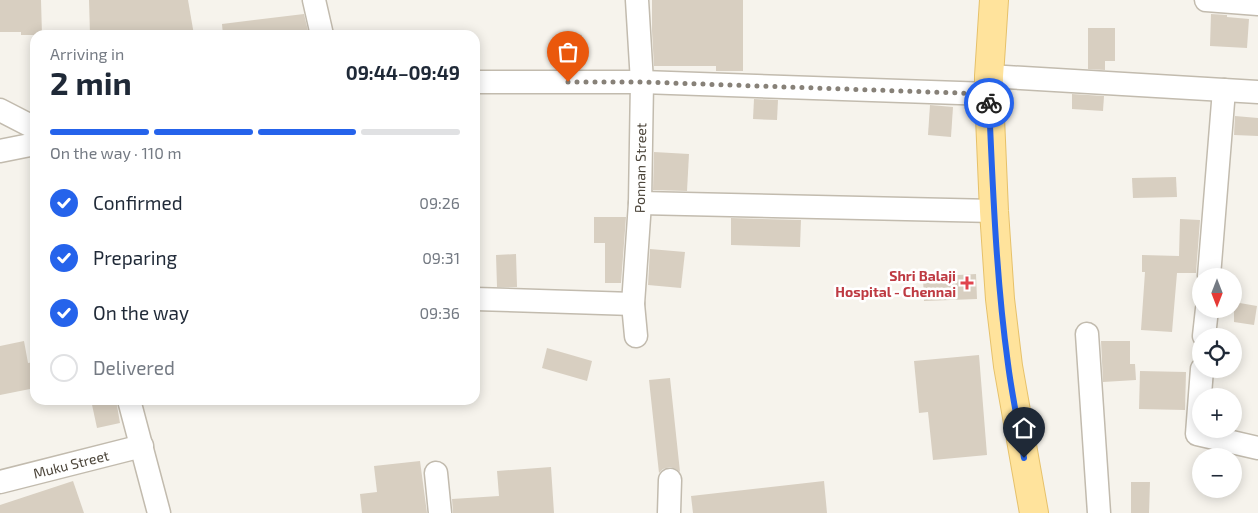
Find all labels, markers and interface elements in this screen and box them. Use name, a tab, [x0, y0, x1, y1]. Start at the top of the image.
pin	[547, 31, 589, 82]
icon: bag	[554, 38, 582, 66]
text: Arriving in	[50, 44, 124, 63]
text: 09:44–09:49	[346, 61, 460, 84]
text: 2 min	[50, 63, 132, 101]
courier	[964, 78, 1014, 128]
icon: bike	[975, 89, 1003, 117]
street label: Ponnan Street	[631, 123, 649, 213]
text: On the way · 110 m	[50, 143, 181, 162]
icon: check	[50, 189, 78, 217]
text: Confirmed	[93, 191, 183, 214]
text: 09:26	[419, 193, 460, 212]
icon: check	[50, 244, 78, 272]
text: Preparing	[93, 246, 177, 269]
text: 09:31	[422, 248, 460, 267]
place label: Shri Balaji Hospital - Chennai	[835, 267, 956, 300]
north arrow	[1192, 268, 1242, 318]
map controls	[1192, 268, 1242, 498]
marker: Shri Balaji Hospital - Chennai	[960, 276, 974, 290]
icon: check	[50, 299, 78, 327]
text: On the way	[93, 301, 189, 324]
text: 09:36	[419, 303, 460, 322]
button: locate	[1192, 328, 1242, 378]
text: Delivered	[93, 356, 175, 379]
button: +	[1192, 388, 1242, 438]
pin	[1003, 407, 1045, 458]
icon: home	[1010, 414, 1038, 442]
street label: Muku Street	[31, 446, 111, 482]
button: −	[1192, 448, 1242, 498]

